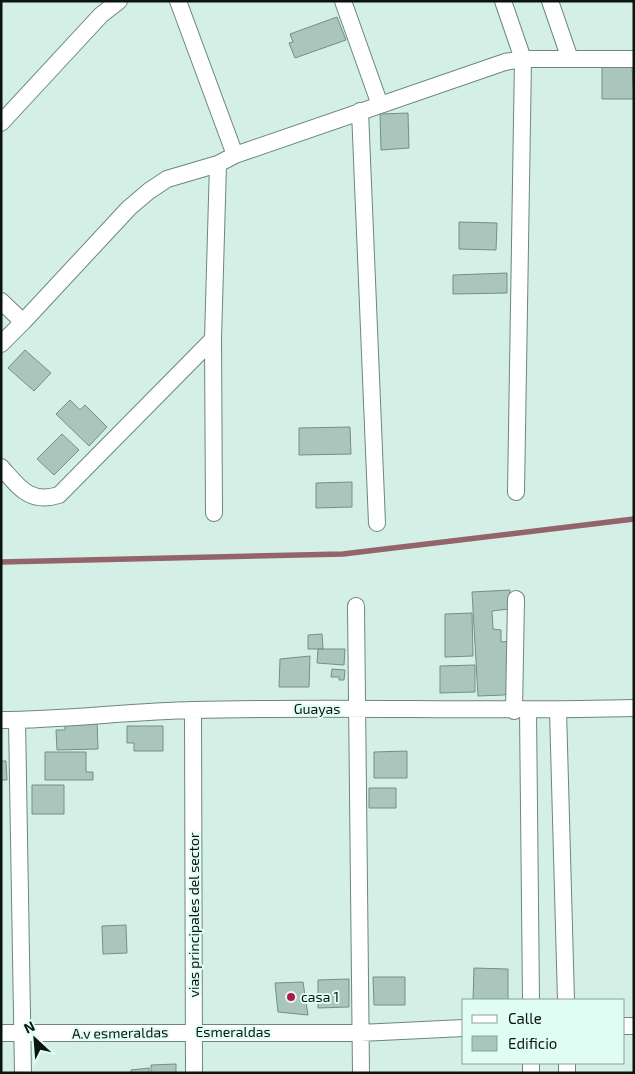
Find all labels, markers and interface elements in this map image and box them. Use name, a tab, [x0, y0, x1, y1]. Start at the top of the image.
street label: Guayas	[294, 700, 340, 717]
street label: vias principales del sector	[185, 832, 202, 998]
place label: casa 1	[301, 988, 339, 1005]
marker: casa 1	[285, 991, 297, 1003]
legend	[462, 999, 625, 1064]
text: Calle	[508, 1009, 542, 1027]
north arrow	[10, 1014, 60, 1064]
text: N	[21, 1017, 37, 1037]
street label: A.v esmeraldas	[72, 1023, 168, 1042]
street label: Esmeraldas	[195, 1023, 271, 1040]
text: Edificio	[508, 1034, 557, 1052]

